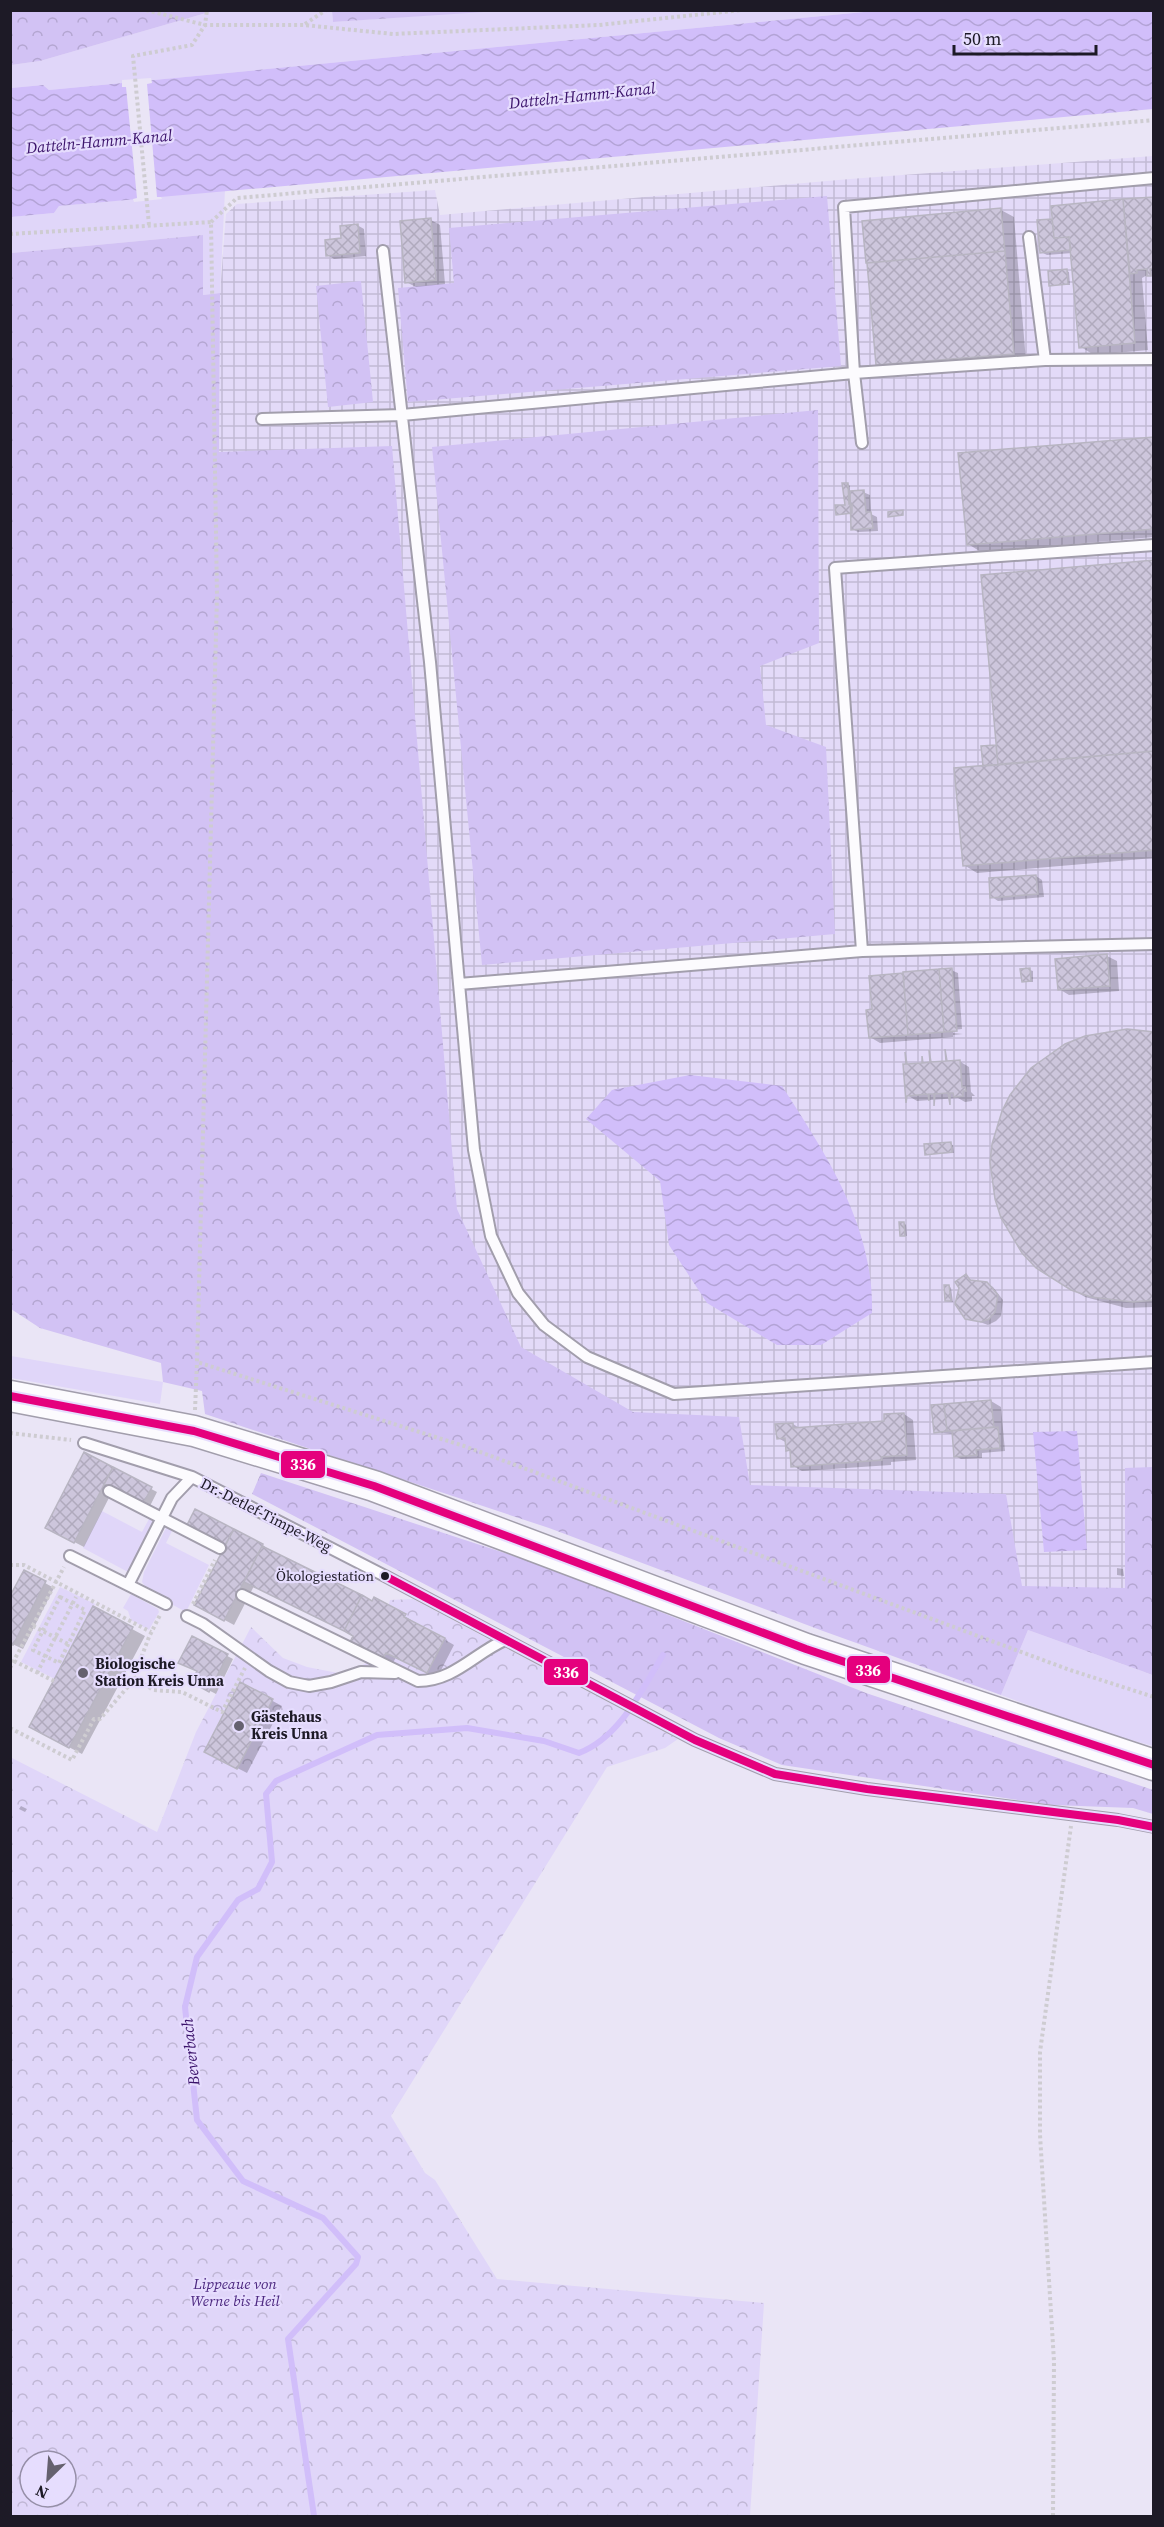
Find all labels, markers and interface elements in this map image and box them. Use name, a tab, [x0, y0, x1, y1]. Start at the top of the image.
scale bar	[954, 18, 1096, 56]
text: 50 m	[963, 26, 1001, 51]
water label: Datteln-Hamm-Kanal	[507, 76, 657, 114]
water label: Datteln-Hamm-Kanal	[24, 124, 174, 158]
line badge: 336	[280, 1450, 326, 1479]
text: 336	[290, 1453, 316, 1475]
street label: Dr.-Detlef-Timpe-Weg	[197, 1472, 336, 1557]
place label: Ökologiestation	[276, 1566, 375, 1586]
marker: Ökologiestation	[379, 1570, 391, 1582]
place label: Biologische Station Kreis Unna	[95, 1653, 225, 1691]
line badge: 336	[846, 1655, 891, 1684]
line badge: 336	[543, 1658, 589, 1686]
text: 336	[855, 1659, 881, 1681]
text: 336	[553, 1661, 579, 1683]
marker: Biologische Station Kreis Unna	[76, 1666, 90, 1680]
place label: Gästehaus Kreis Unna	[251, 1706, 329, 1744]
marker: Gästehaus Kreis Unna	[232, 1719, 246, 1733]
water label: Beverbach	[175, 2017, 205, 2088]
park label: Lippeaue von Werne bis Heil	[190, 2273, 281, 2311]
north arrow	[18, 2449, 78, 2509]
text: N	[31, 2480, 52, 2505]

